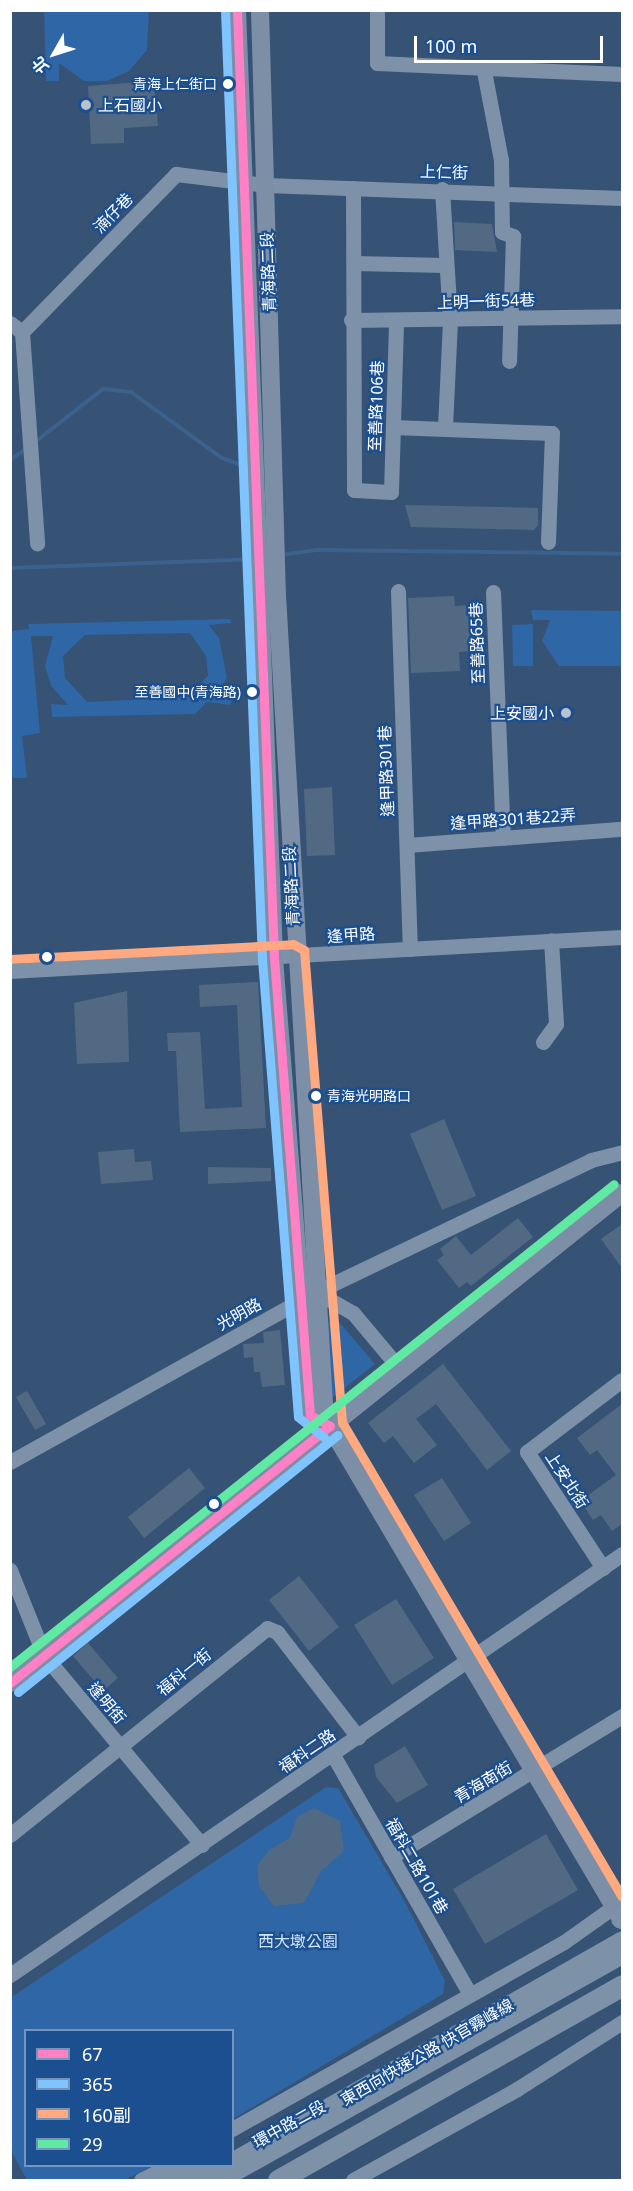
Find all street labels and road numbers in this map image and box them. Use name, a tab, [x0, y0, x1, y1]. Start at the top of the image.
street label: 上仁街	[420, 162, 468, 182]
street label: 湳仔巷	[89, 189, 137, 237]
street label: 青海路二段	[257, 232, 279, 312]
street label: 上明一街54巷	[437, 290, 535, 312]
street label: 至善路106巷	[365, 360, 387, 452]
street label: 至善路65巷	[466, 602, 488, 684]
street label: 逢甲路301巷	[375, 725, 397, 817]
street label: 逢甲路301巷22弄	[450, 805, 576, 833]
street label: 青海路二段	[279, 846, 303, 926]
street label: 逢甲路	[326, 924, 376, 946]
street label: 光明路	[213, 1294, 265, 1334]
street label: 上安北街	[542, 1448, 592, 1512]
street label: 福科一街	[153, 1644, 215, 1700]
street label: 逢明街	[84, 1678, 130, 1728]
street label: 福科二路	[275, 1725, 339, 1777]
street label: 青海南街	[451, 1757, 515, 1807]
street label: 福科二路101巷	[382, 1815, 452, 1917]
street label: 東西向快速公路 快官霧峰線	[337, 1995, 517, 2109]
street label: 環中路二段	[249, 2096, 329, 2152]

